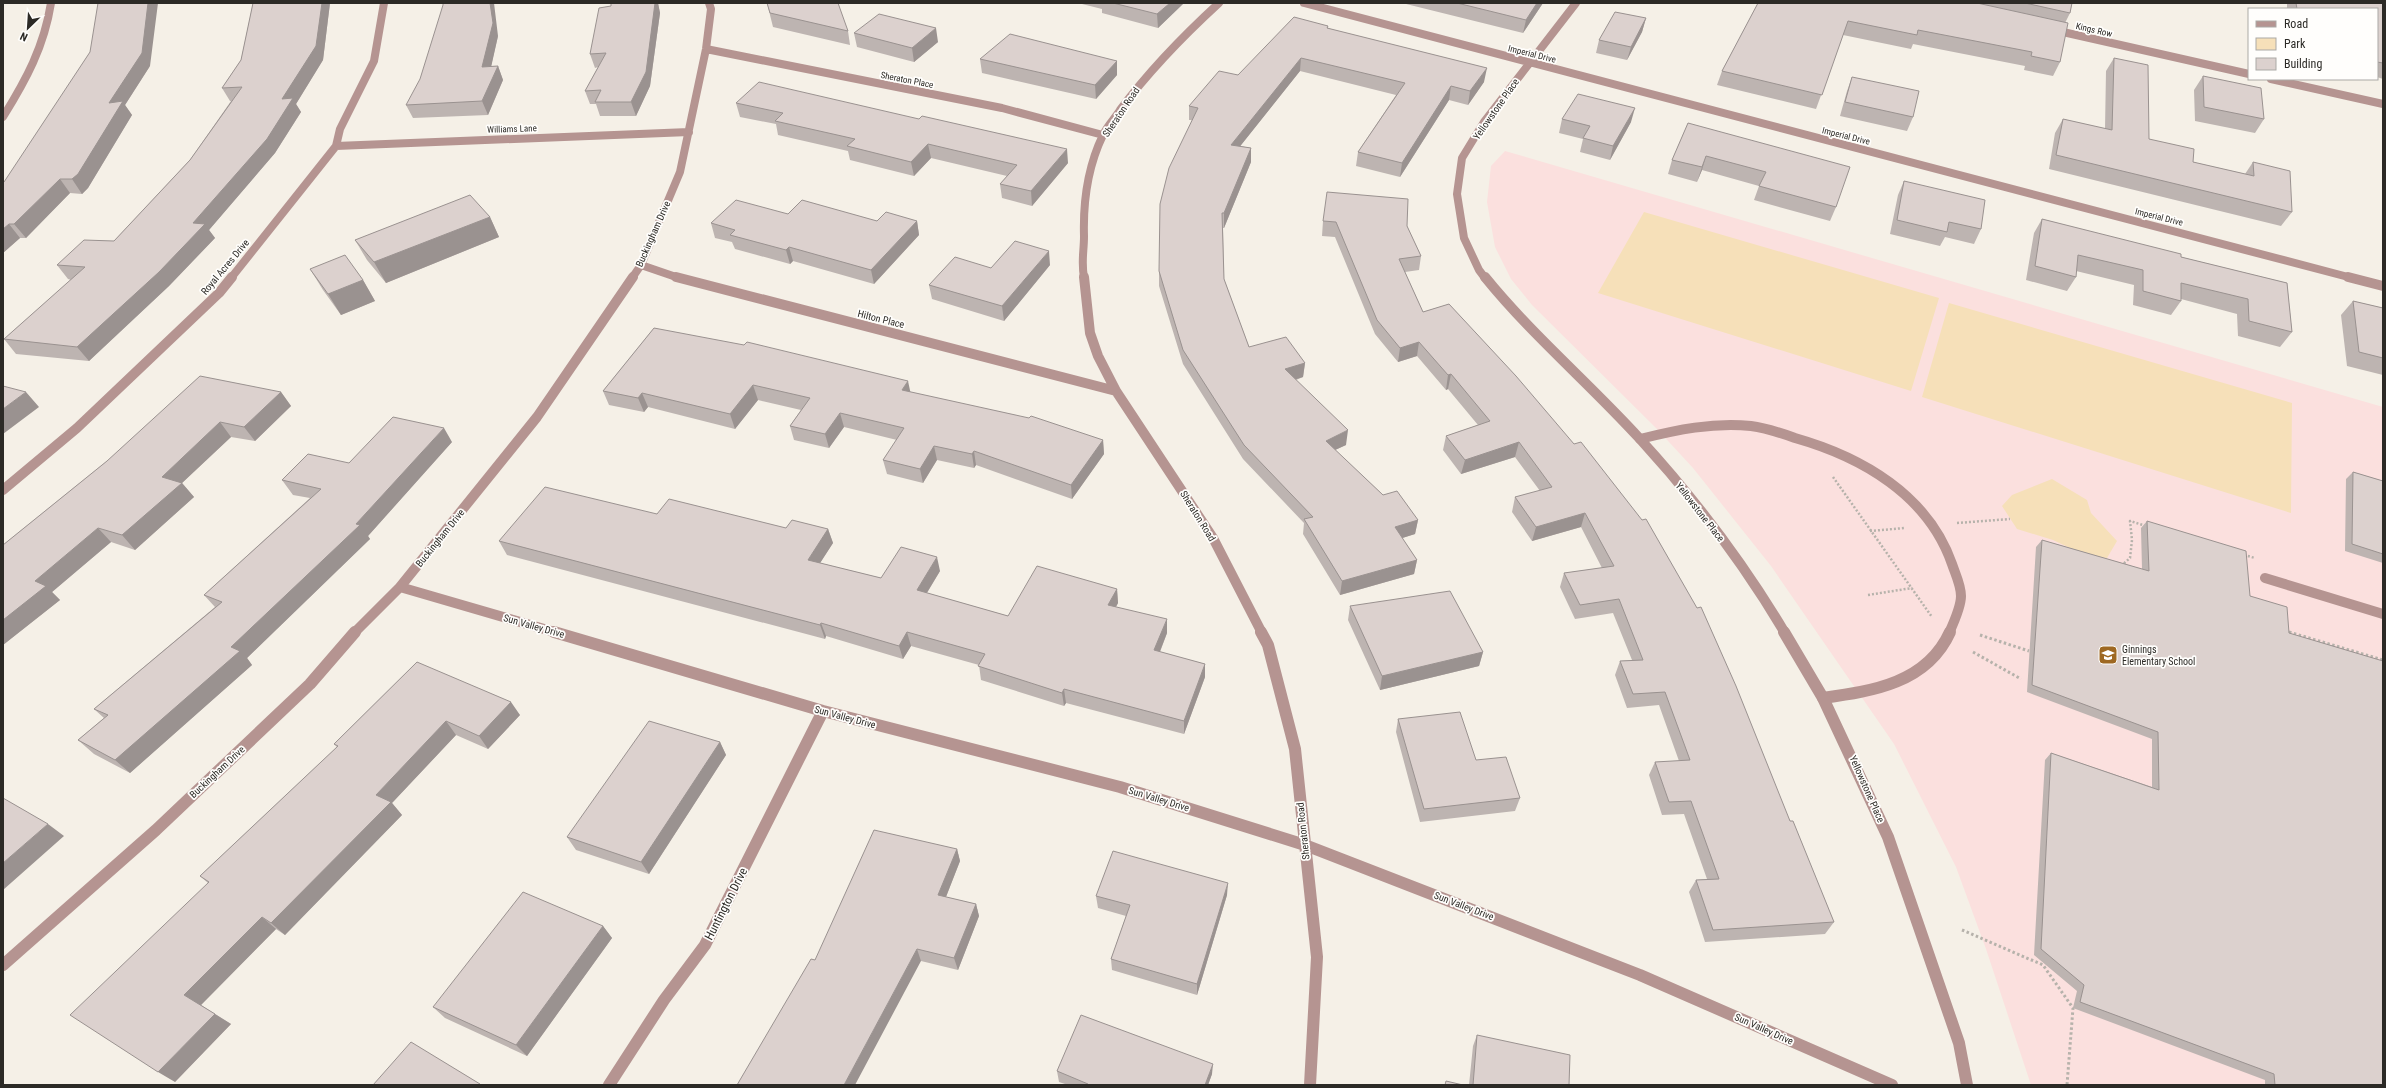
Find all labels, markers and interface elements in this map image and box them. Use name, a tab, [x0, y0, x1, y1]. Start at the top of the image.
north arrow	[8, 8, 48, 48]
legend	[2248, 8, 2378, 80]
text: Road	[2284, 17, 2308, 31]
street label: Kings Row	[2075, 21, 2113, 39]
text: N	[18, 29, 30, 44]
text: Park	[2284, 37, 2306, 51]
street label: Imperial Drive	[1507, 43, 1557, 65]
text: Building	[2284, 57, 2322, 71]
street label: Sheraton Place	[880, 70, 934, 90]
street label: Yellowstone Place	[1471, 76, 1521, 142]
street label: Sheraton Road	[1100, 85, 1142, 139]
street label: Williams Lane	[487, 123, 537, 135]
street label: Imperial Drive	[1821, 125, 1871, 147]
street label: Buckingham Drive	[634, 199, 673, 269]
street label: Imperial Drive	[2134, 206, 2184, 228]
street label: Royal Acres Drive	[199, 237, 251, 297]
street label: Hilton Place	[857, 308, 906, 330]
street label: Yellowstone Place	[1674, 480, 1727, 544]
street label: Sheraton Road	[1178, 489, 1218, 543]
street label: Buckingham Drive	[413, 507, 467, 569]
street label: Sun Valley Drive	[502, 612, 566, 640]
school or university icon: Ginnings Elementary School	[2097, 644, 2119, 666]
place label: Ginnings Elementary School	[2122, 644, 2195, 667]
street label: Sun Valley Drive	[813, 704, 877, 731]
street label: Buckingham Drive	[187, 744, 247, 800]
street label: Yellowstone Place	[1847, 754, 1887, 824]
street label: Sun Valley Drive	[1127, 785, 1191, 814]
street label: Sheraton Road	[1295, 802, 1311, 860]
street label: Huntington Drive	[702, 865, 750, 942]
street label: Sun Valley Drive	[1433, 890, 1496, 923]
street label: Sun Valley Drive	[1733, 1011, 1795, 1047]

